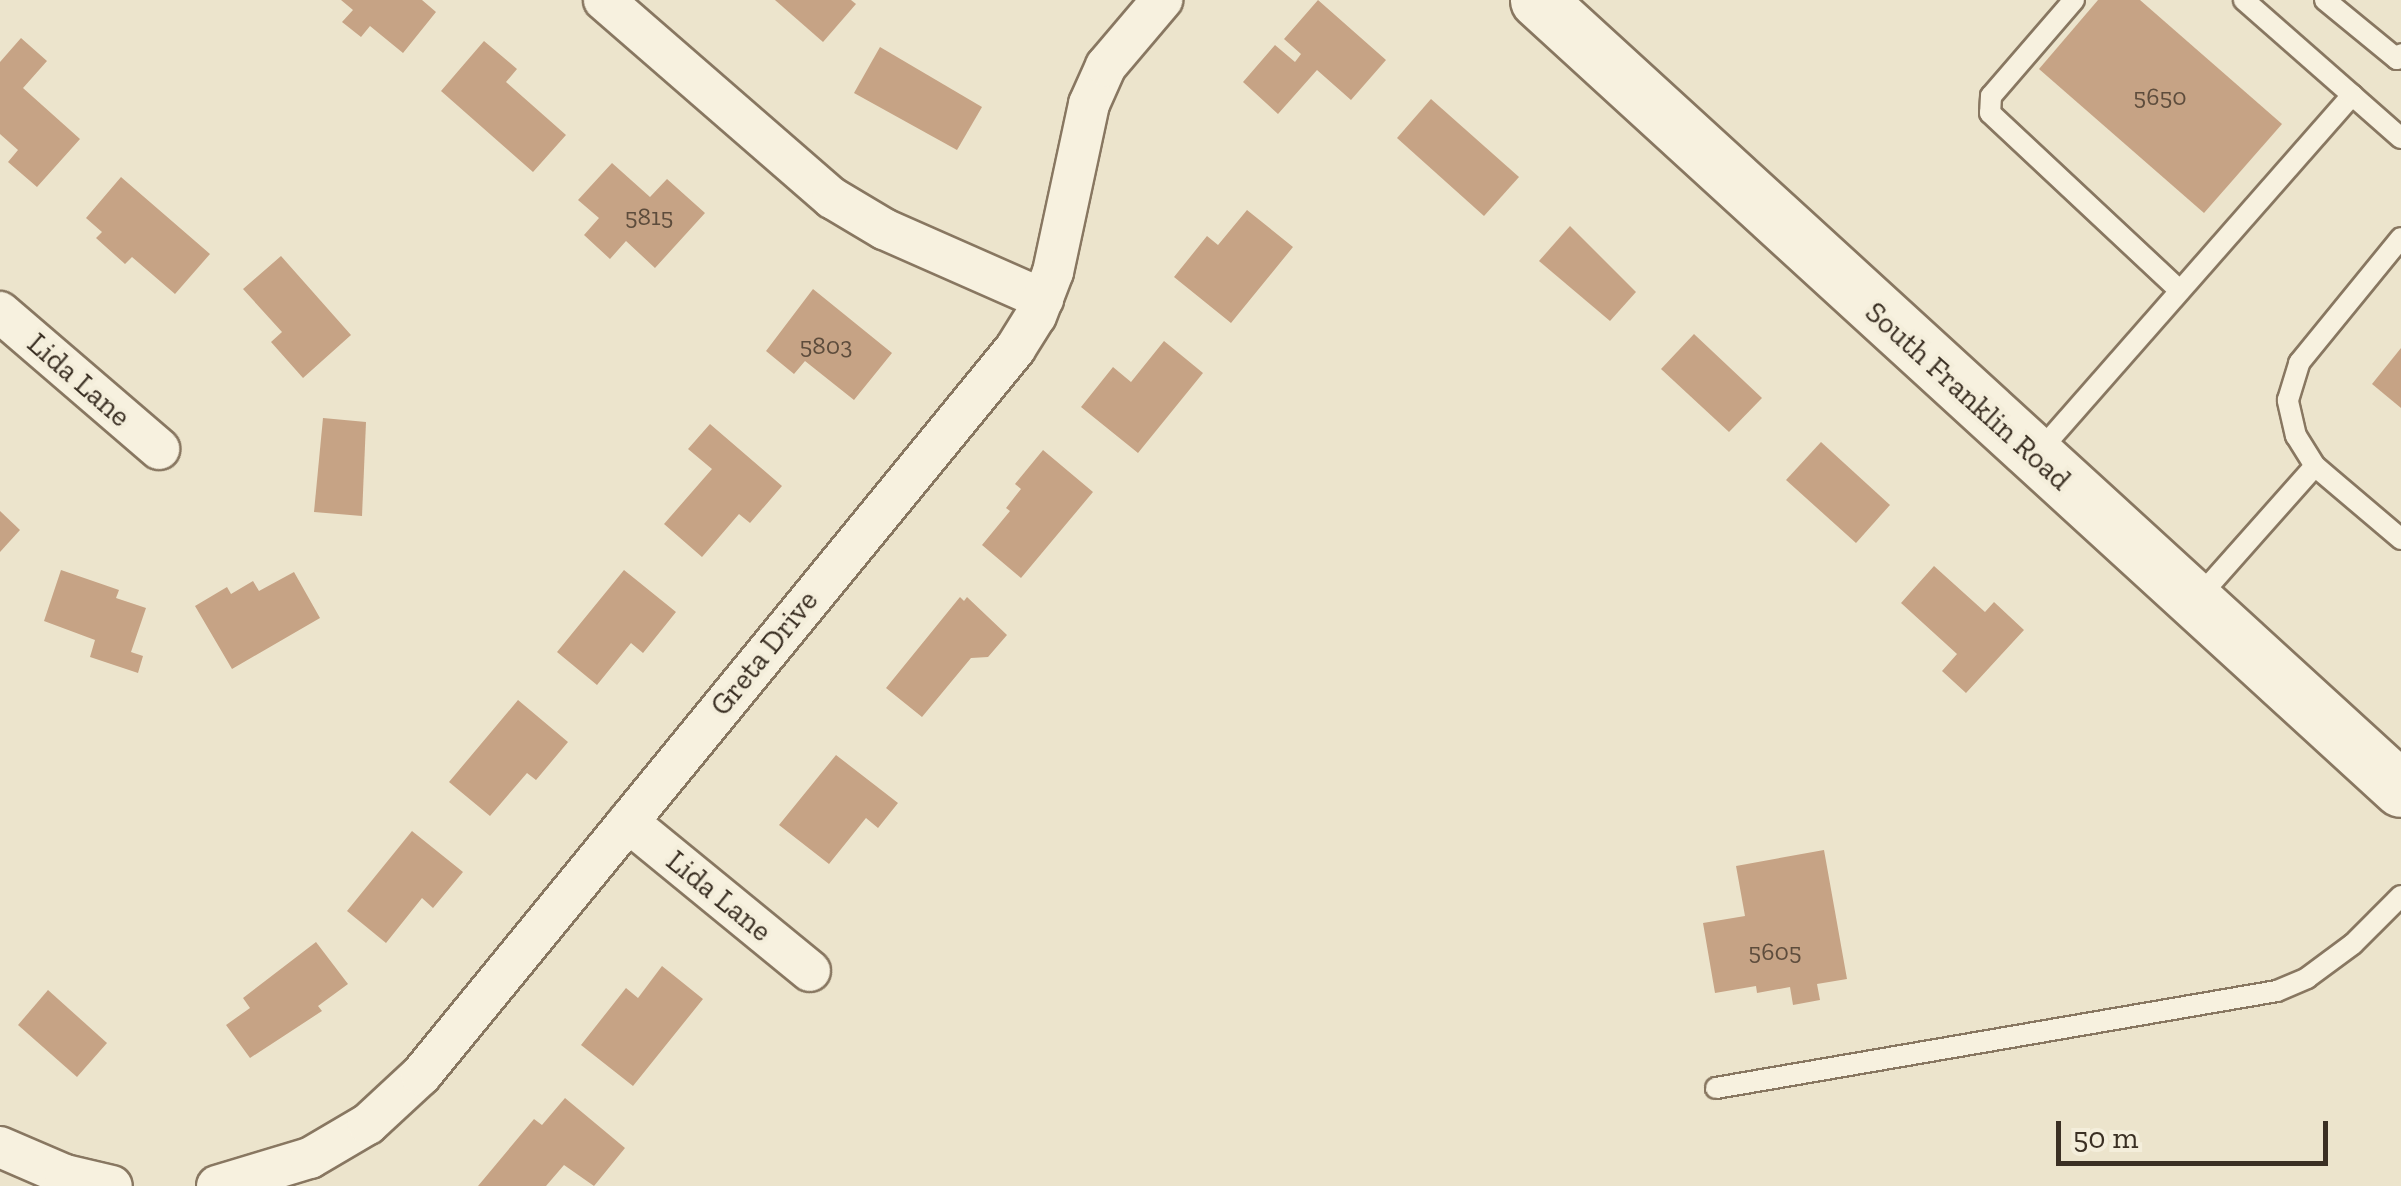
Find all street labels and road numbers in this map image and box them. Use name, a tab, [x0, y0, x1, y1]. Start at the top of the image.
street label: South Franklin Road	[1858, 294, 2078, 498]
street label: Lida Lane	[20, 326, 138, 434]
street label: Greta Drive	[703, 583, 825, 723]
street label: Lida Lane	[659, 843, 779, 949]

